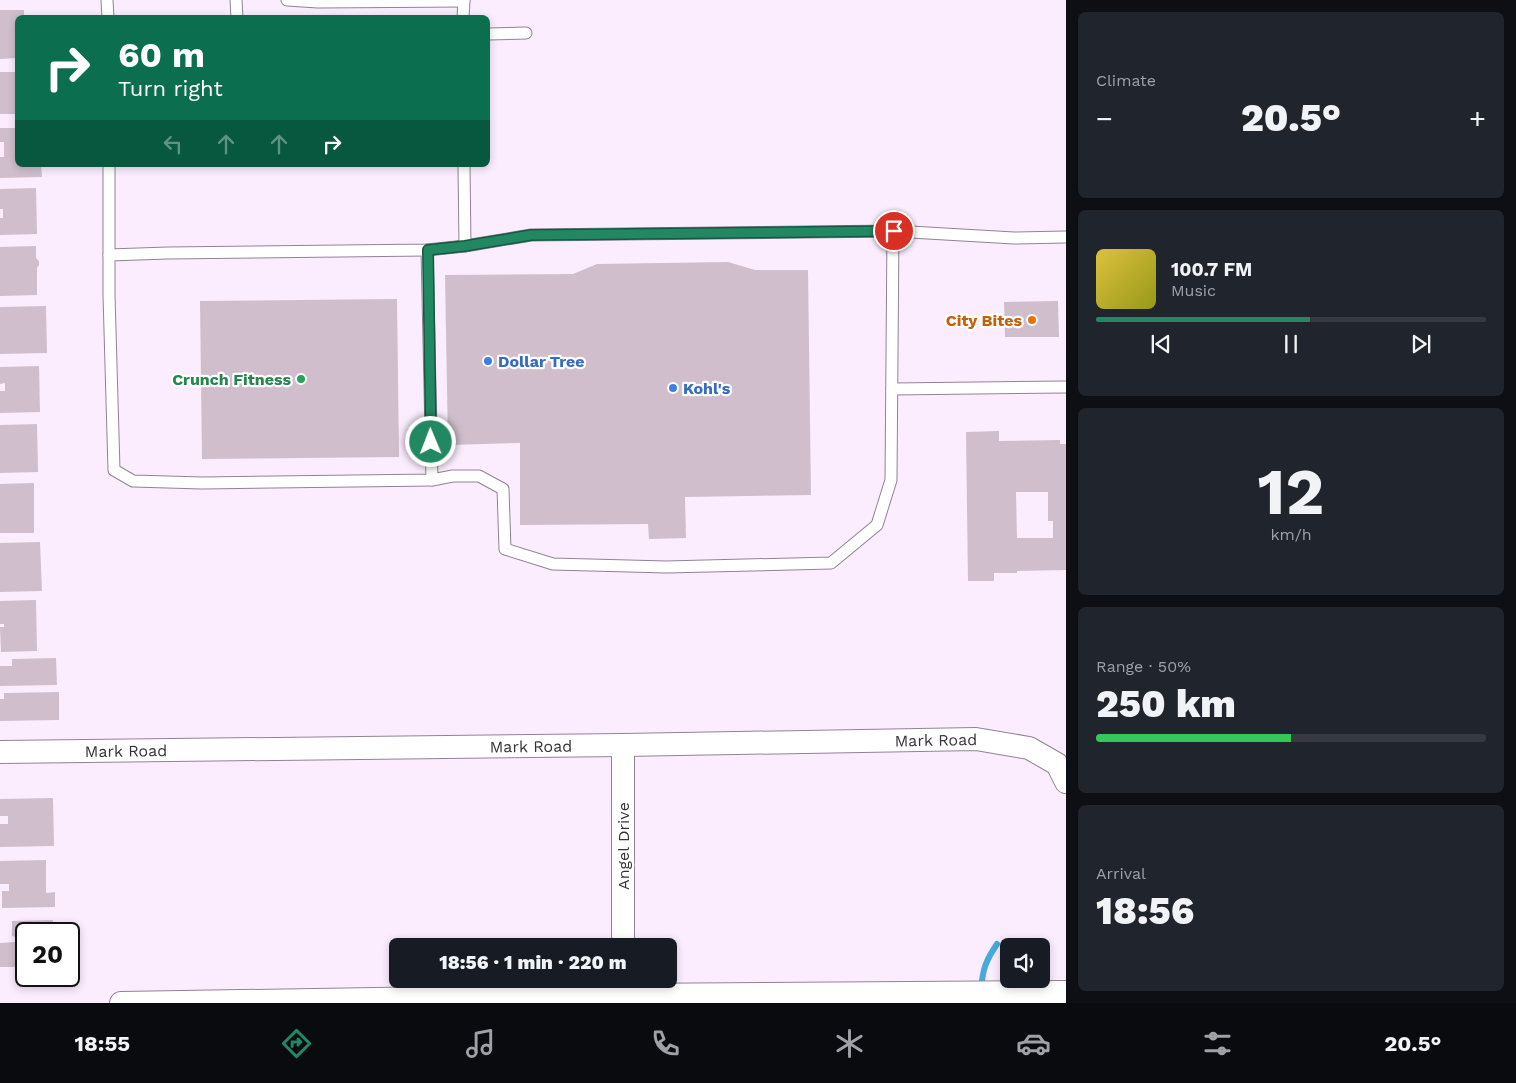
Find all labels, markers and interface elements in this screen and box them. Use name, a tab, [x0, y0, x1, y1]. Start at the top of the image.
text: 60 m	[118, 34, 205, 76]
icon: right	[35, 35, 100, 100]
text: Climate	[1096, 71, 1156, 90]
text: Turn right	[118, 76, 223, 101]
text: 20.5°	[1241, 96, 1341, 140]
text: −	[1096, 102, 1113, 135]
text: +	[1469, 102, 1486, 135]
icon: left	[159, 130, 187, 158]
icon: ahead	[212, 130, 240, 158]
icon: ahead	[265, 130, 293, 158]
icon: right	[318, 130, 346, 158]
pin	[873, 210, 915, 252]
icon: arrive	[880, 217, 908, 245]
text: 100.7 FM	[1171, 258, 1252, 281]
text: Music	[1171, 281, 1216, 300]
place label: City Bites	[946, 311, 1022, 330]
marker: City Bites	[1026, 314, 1038, 326]
icon: previous	[1147, 330, 1175, 358]
icon: pause	[1277, 330, 1305, 358]
icon: next	[1407, 330, 1435, 358]
place label: Dollar Tree	[498, 352, 585, 371]
marker: Dollar Tree	[482, 355, 494, 367]
place label: Crunch Fitness	[172, 370, 291, 389]
marker: Crunch Fitness	[295, 373, 307, 385]
place label: Kohl's	[683, 379, 731, 398]
marker: Kohl's	[667, 382, 679, 394]
position arrow	[404, 415, 456, 467]
text: 12	[1258, 454, 1324, 530]
text: km/h	[1270, 525, 1312, 544]
text: Range · 50%	[1096, 657, 1191, 676]
text: 250 km	[1096, 682, 1236, 726]
street label: Mark Road	[895, 730, 977, 750]
street label: Mark Road	[490, 737, 572, 756]
street label: Mark Road	[85, 741, 167, 761]
street label: Angel Drive	[614, 802, 633, 890]
text: Arrival	[1096, 864, 1146, 883]
text: 18:56	[1096, 889, 1194, 933]
speed limit sign: 20	[15, 922, 80, 987]
map controls	[1000, 938, 1050, 988]
button: sound	[1000, 938, 1050, 988]
text: 18:56 · 1 min · 220 m	[439, 951, 627, 974]
icon: directions	[279, 1026, 314, 1061]
icon: music	[463, 1026, 498, 1061]
icon: phone	[648, 1026, 683, 1061]
icon: climate	[832, 1026, 867, 1061]
icon: car	[1016, 1026, 1051, 1061]
icon: filters	[1200, 1026, 1235, 1061]
text: 18:55	[75, 1031, 130, 1056]
text: 20.5°	[1384, 1031, 1441, 1056]

